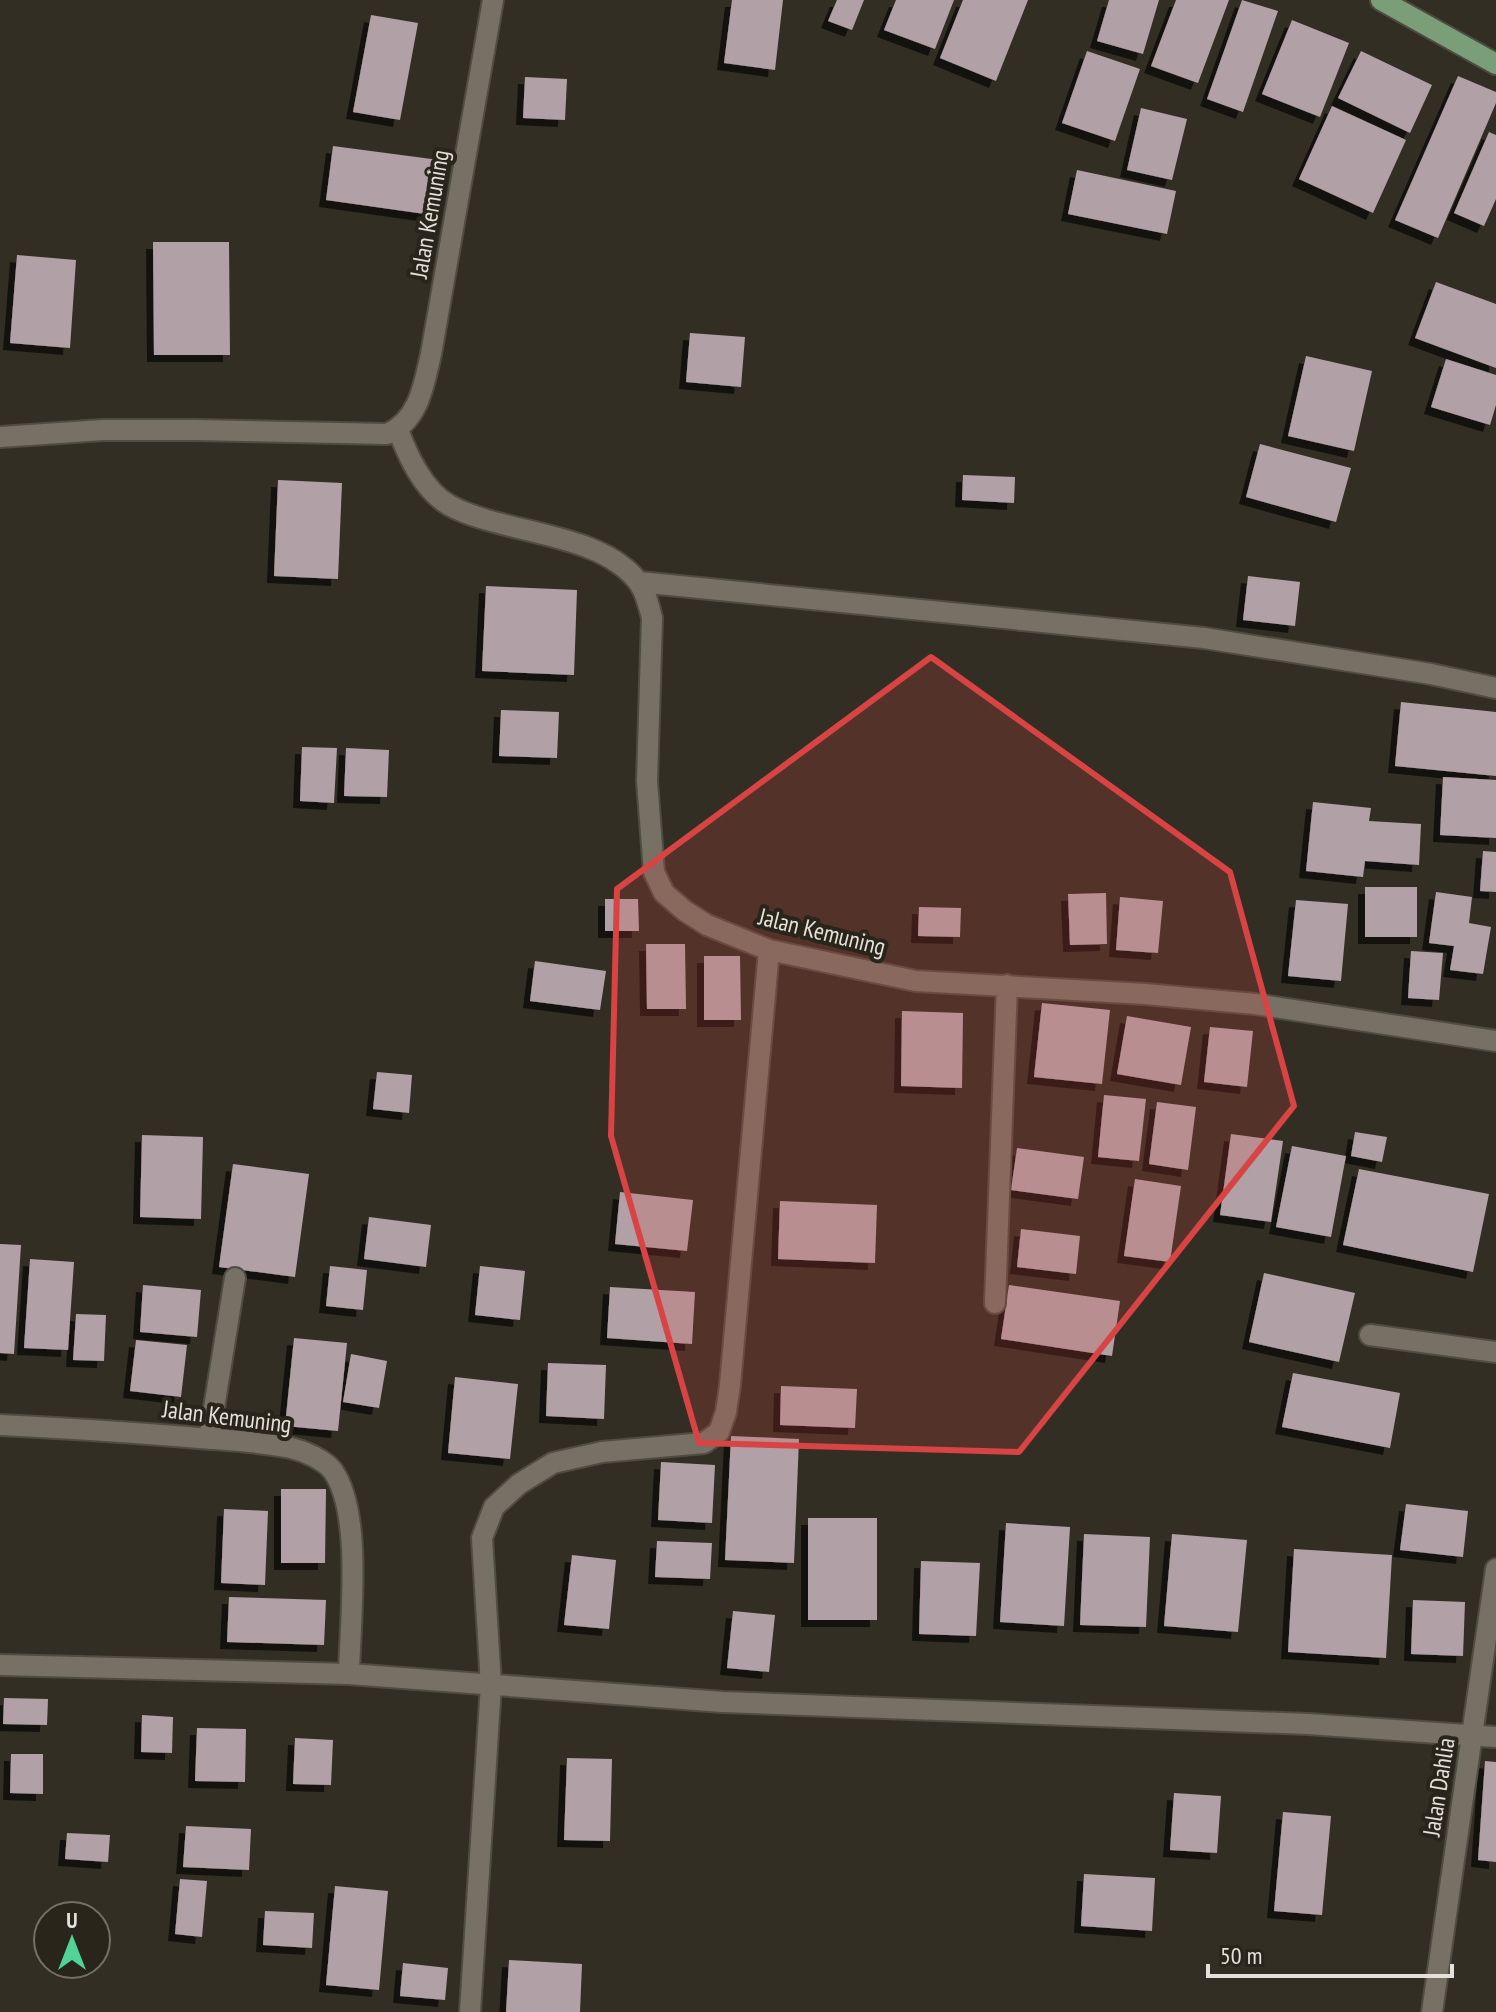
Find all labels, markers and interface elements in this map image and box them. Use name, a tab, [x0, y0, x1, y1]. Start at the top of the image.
street label: Jalan Kemuning	[403, 147, 456, 281]
street label: Jalan Kemuning	[754, 901, 889, 962]
street label: Jalan Kemuning	[160, 1393, 293, 1440]
street label: Jalan Dahlia	[1415, 1735, 1462, 1839]
north arrow	[32, 1900, 112, 1980]
text: U	[66, 1906, 78, 1934]
scale bar	[1208, 1928, 1452, 1978]
text: 50 m	[1220, 1940, 1262, 1971]

